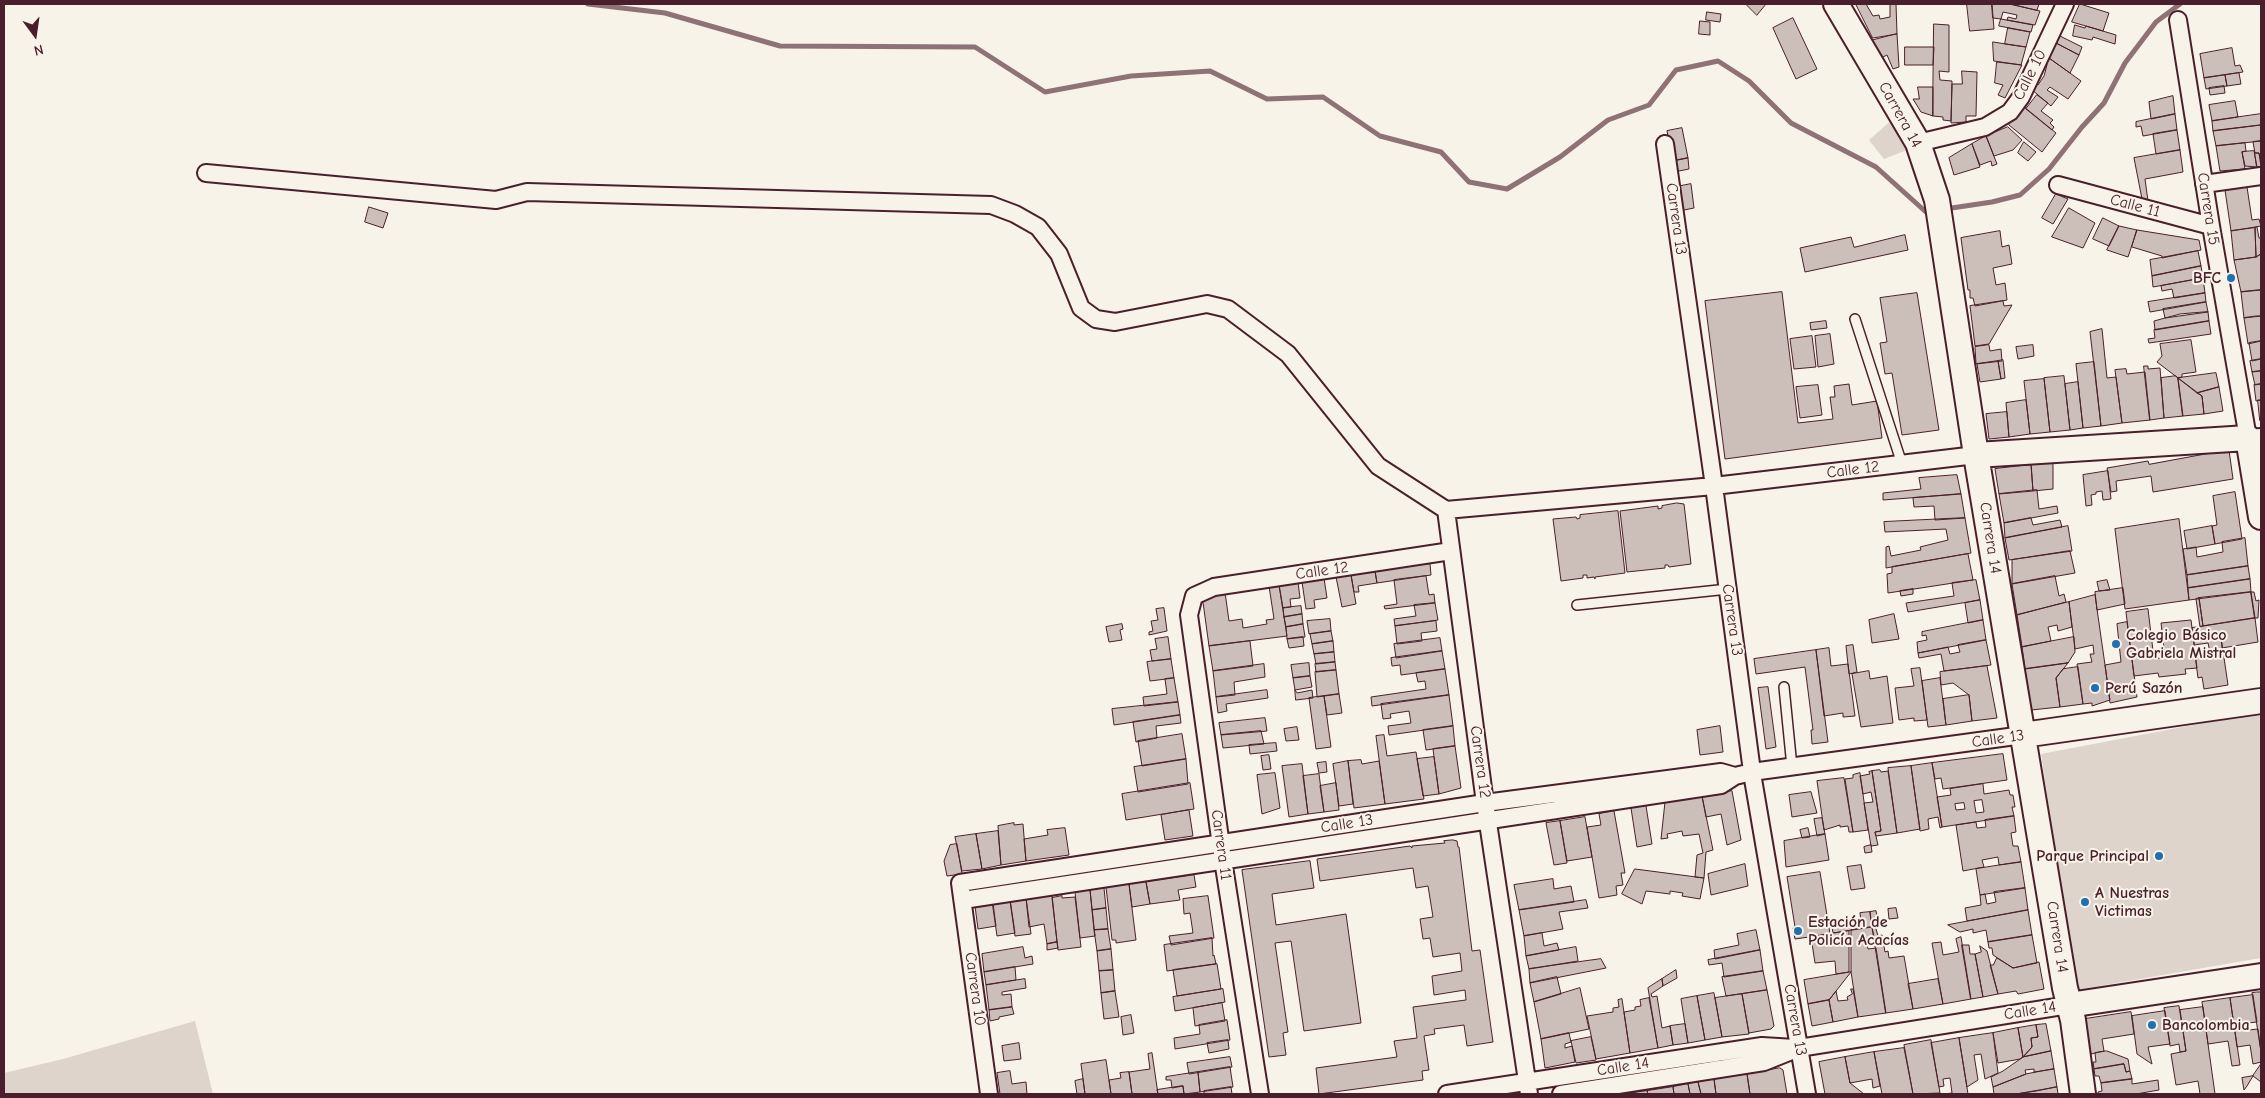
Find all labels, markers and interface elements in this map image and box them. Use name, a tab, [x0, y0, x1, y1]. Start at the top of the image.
north arrow	[10, 10, 60, 60]
text: N	[32, 41, 45, 59]
street label: Calle 10	[2009, 46, 2051, 104]
street label: Carrera 14	[1874, 79, 1926, 151]
street label: Carrera 15	[2193, 171, 2223, 247]
street label: Carrera 13	[1661, 182, 1691, 256]
street label: Calle 11	[2108, 190, 2162, 222]
place label: BFC	[2193, 268, 2221, 288]
marker: BFC	[2225, 272, 2237, 284]
street label: Calle 12	[1825, 457, 1881, 483]
street label: Carrera 14	[1975, 501, 2005, 575]
street label: Calle 12	[1294, 558, 1350, 584]
street label: Carrera 13	[1717, 583, 1747, 657]
place label: Colegio Básico Gabriela Mistral	[2126, 625, 2236, 663]
marker: Colegio Básico Gabriela Mistral	[2110, 638, 2122, 650]
place label: Perú Sazón	[2105, 678, 2183, 698]
marker: Perú Sazón	[2089, 682, 2101, 694]
street label: Carrera 12	[1465, 725, 1495, 799]
street label: Calle 13	[1970, 726, 2026, 752]
street label: Carrera 11	[1207, 809, 1235, 881]
street label: Calle 13	[1319, 810, 1375, 838]
place label: Parque Principal	[2036, 846, 2149, 866]
marker: Parque Principal	[2153, 850, 2165, 862]
place label: A Nuestras Victimas	[2095, 883, 2169, 921]
marker: A Nuestras Victimas	[2079, 896, 2091, 908]
street label: Carrera 14	[2042, 900, 2072, 974]
place label: Estación de Policía Acacías	[1808, 912, 1909, 950]
marker: Estación de Policía Acacías	[1792, 925, 1804, 937]
street label: Carrera 10	[960, 951, 990, 1027]
street label: Carrera 13	[1779, 983, 1811, 1057]
street label: Calle 14	[2003, 997, 2057, 1025]
place label: Bancolombia	[2162, 1015, 2250, 1035]
marker: Bancolombia	[2146, 1019, 2158, 1031]
street label: Calle 14	[1596, 1053, 1650, 1081]

